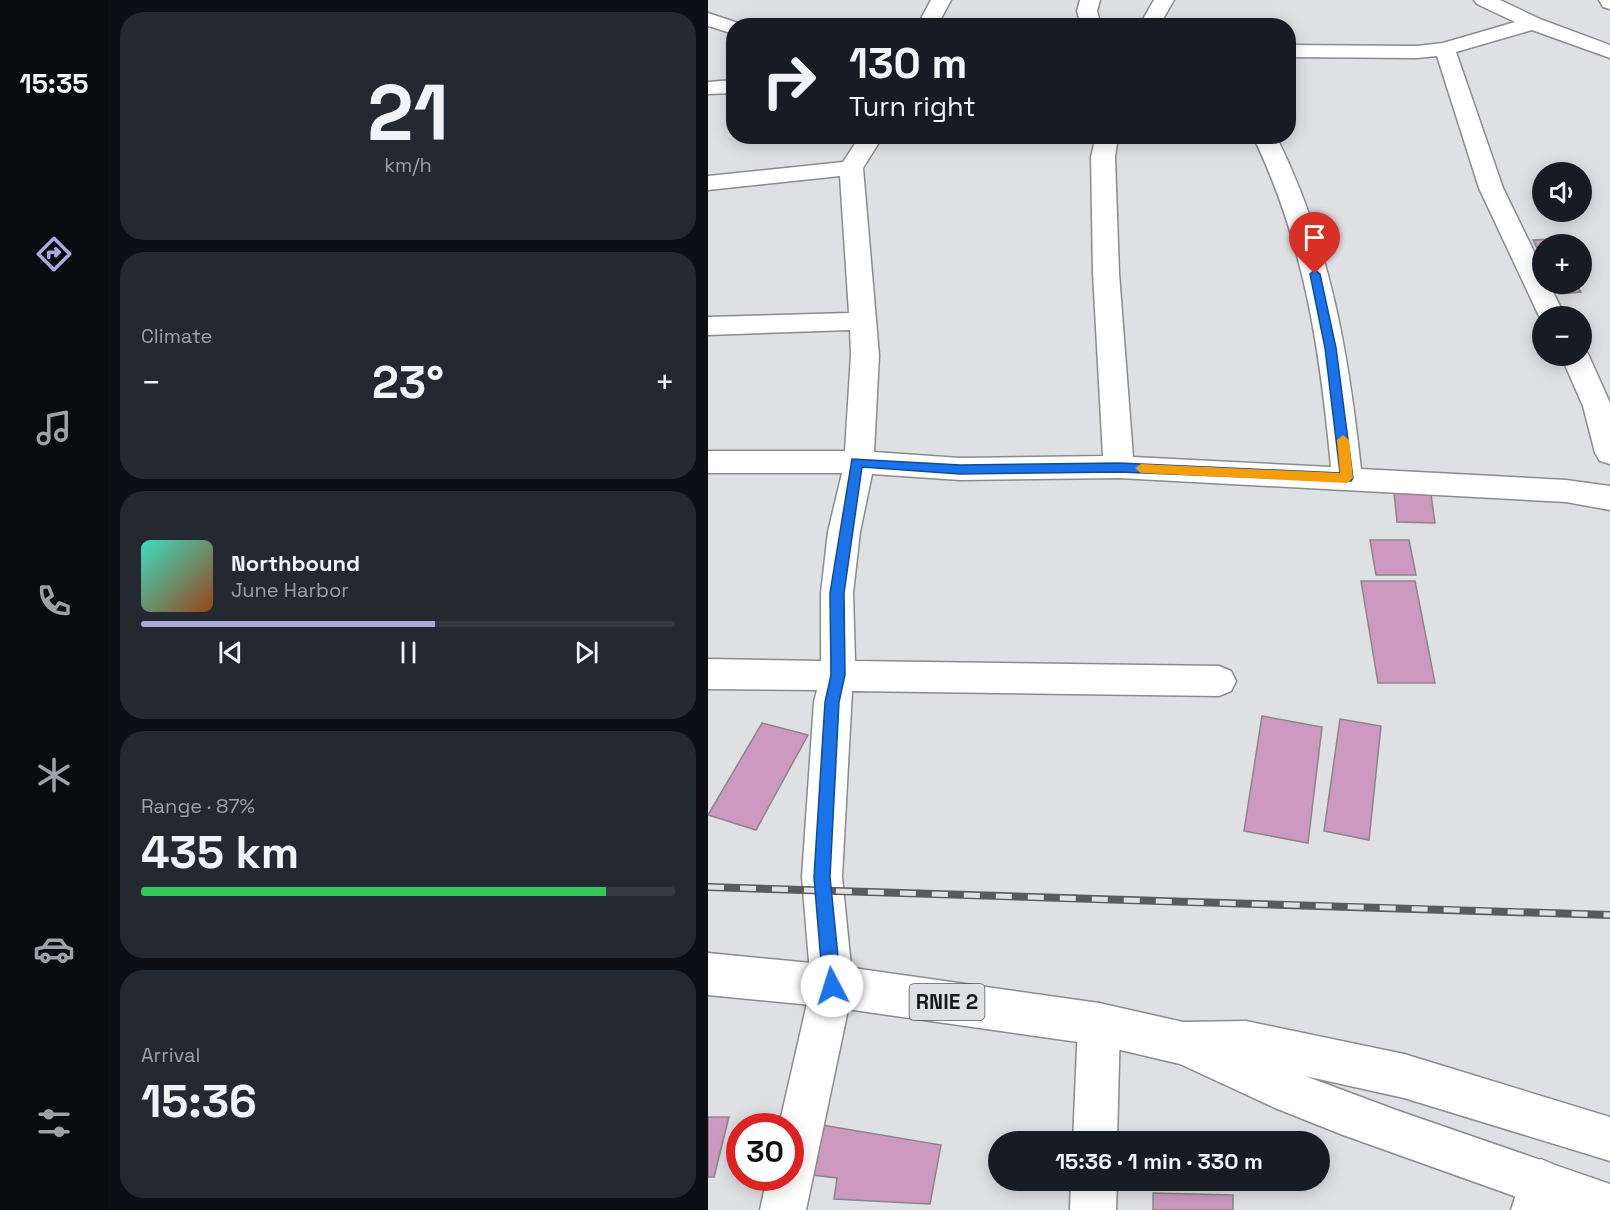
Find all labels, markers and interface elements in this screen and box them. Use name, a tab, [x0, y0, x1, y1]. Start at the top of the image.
text: 130 m	[849, 37, 967, 90]
icon: right	[750, 42, 828, 120]
text: 21	[367, 63, 449, 163]
text: 15:35	[19, 66, 89, 101]
text: Turn right	[849, 89, 976, 124]
text: km/h	[384, 152, 432, 178]
map controls	[1532, 162, 1592, 366]
button: sound	[1532, 162, 1592, 222]
pin	[1289, 212, 1340, 274]
icon: arrive	[1298, 221, 1331, 254]
icon: directions	[33, 233, 75, 275]
button: +	[1532, 234, 1592, 294]
button: −	[1532, 306, 1592, 366]
text: Climate	[141, 323, 212, 349]
text: 23°	[372, 354, 444, 411]
text: −	[141, 362, 161, 404]
text: +	[655, 362, 675, 404]
icon: music	[33, 407, 75, 449]
text: Northbound	[231, 549, 360, 577]
text: June Harbor	[231, 577, 349, 603]
icon: phone	[33, 580, 75, 622]
icon: previous	[214, 636, 247, 669]
icon: pause	[392, 636, 425, 669]
icon: next	[570, 636, 603, 669]
icon: climate	[33, 754, 75, 796]
text: Range · 87%	[141, 793, 255, 819]
text: 435 km	[141, 824, 299, 881]
icon: car	[33, 928, 75, 970]
position arrow	[800, 954, 864, 1018]
road number: RNIE 2	[910, 984, 984, 1020]
text: Arrival	[141, 1042, 200, 1068]
text: 15:36	[141, 1073, 257, 1130]
icon: filters	[33, 1102, 75, 1144]
speed limit sign: 30	[726, 1113, 804, 1191]
text: 15:36 · 1 min · 330 m	[1055, 1147, 1263, 1175]

